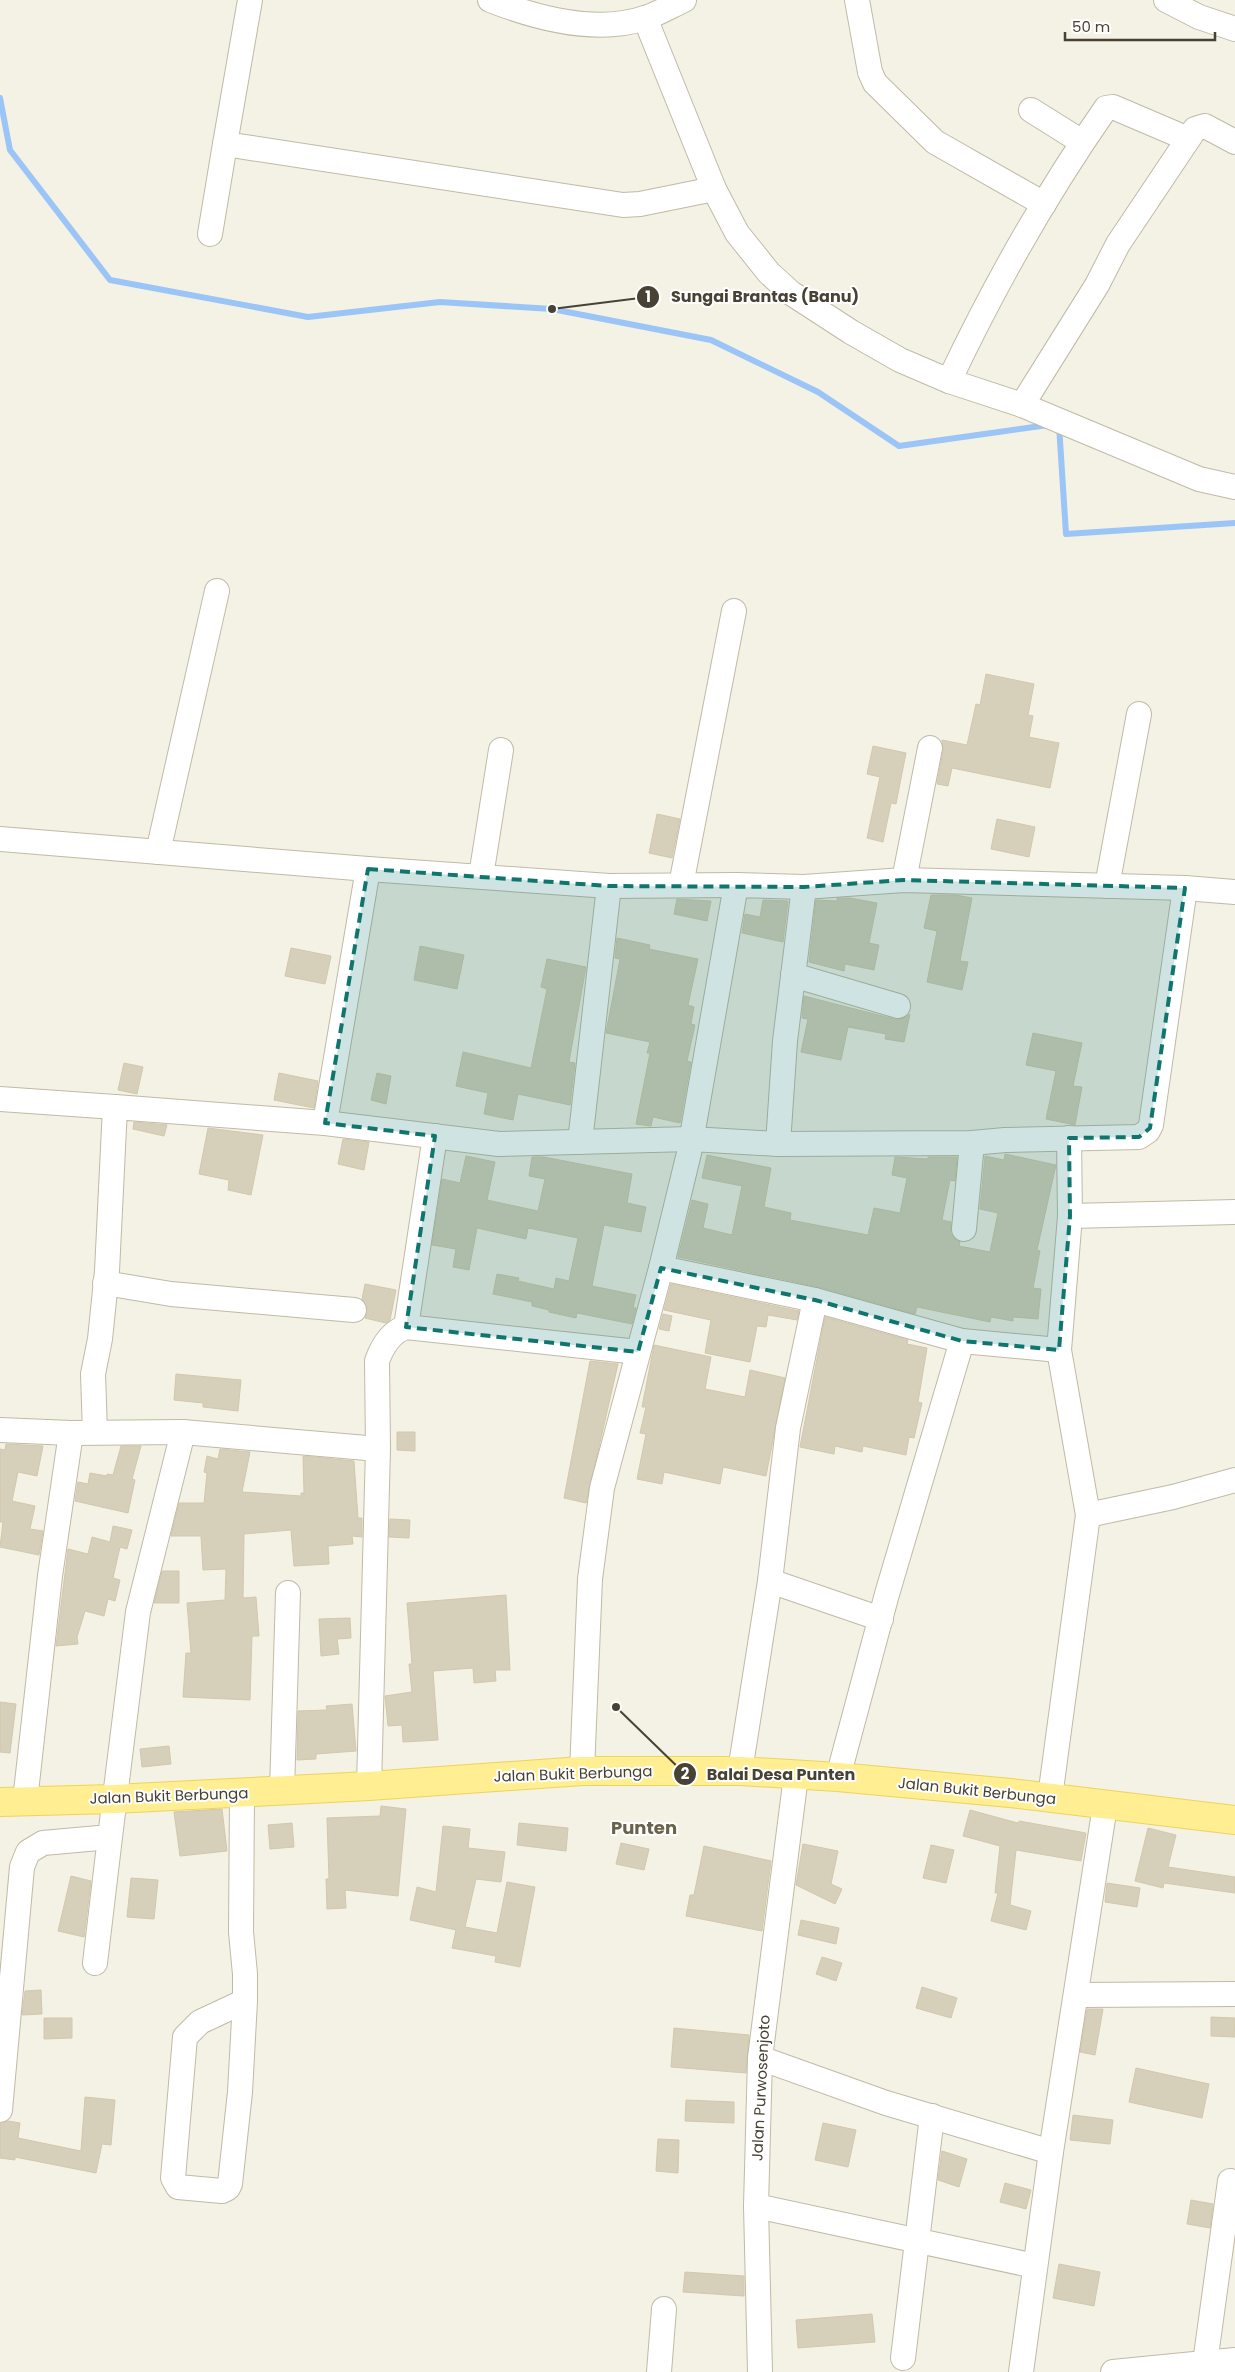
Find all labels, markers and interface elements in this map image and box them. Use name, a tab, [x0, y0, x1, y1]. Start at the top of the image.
scale bar	[1065, 10, 1215, 42]
text: 50 m	[1072, 16, 1110, 37]
callout: Sungai Brantas (Banu)	[636, 281, 869, 312]
text: Sungai Brantas (Banu)	[671, 285, 859, 308]
text: 1	[645, 286, 651, 307]
callout: Balai Desa Punten	[672, 1759, 866, 1790]
street label: Jalan Bukit Berbunga	[493, 1760, 653, 1787]
text: 2	[681, 1763, 690, 1784]
text: Balai Desa Punten	[707, 1763, 855, 1786]
street label: Jalan Bukit Berbunga	[897, 1772, 1057, 1809]
street label: Jalan Bukit Berbunga	[89, 1782, 249, 1809]
district label: Punten	[611, 1815, 677, 1840]
street label: Jalan Purwosenjoto	[746, 2014, 775, 2162]

